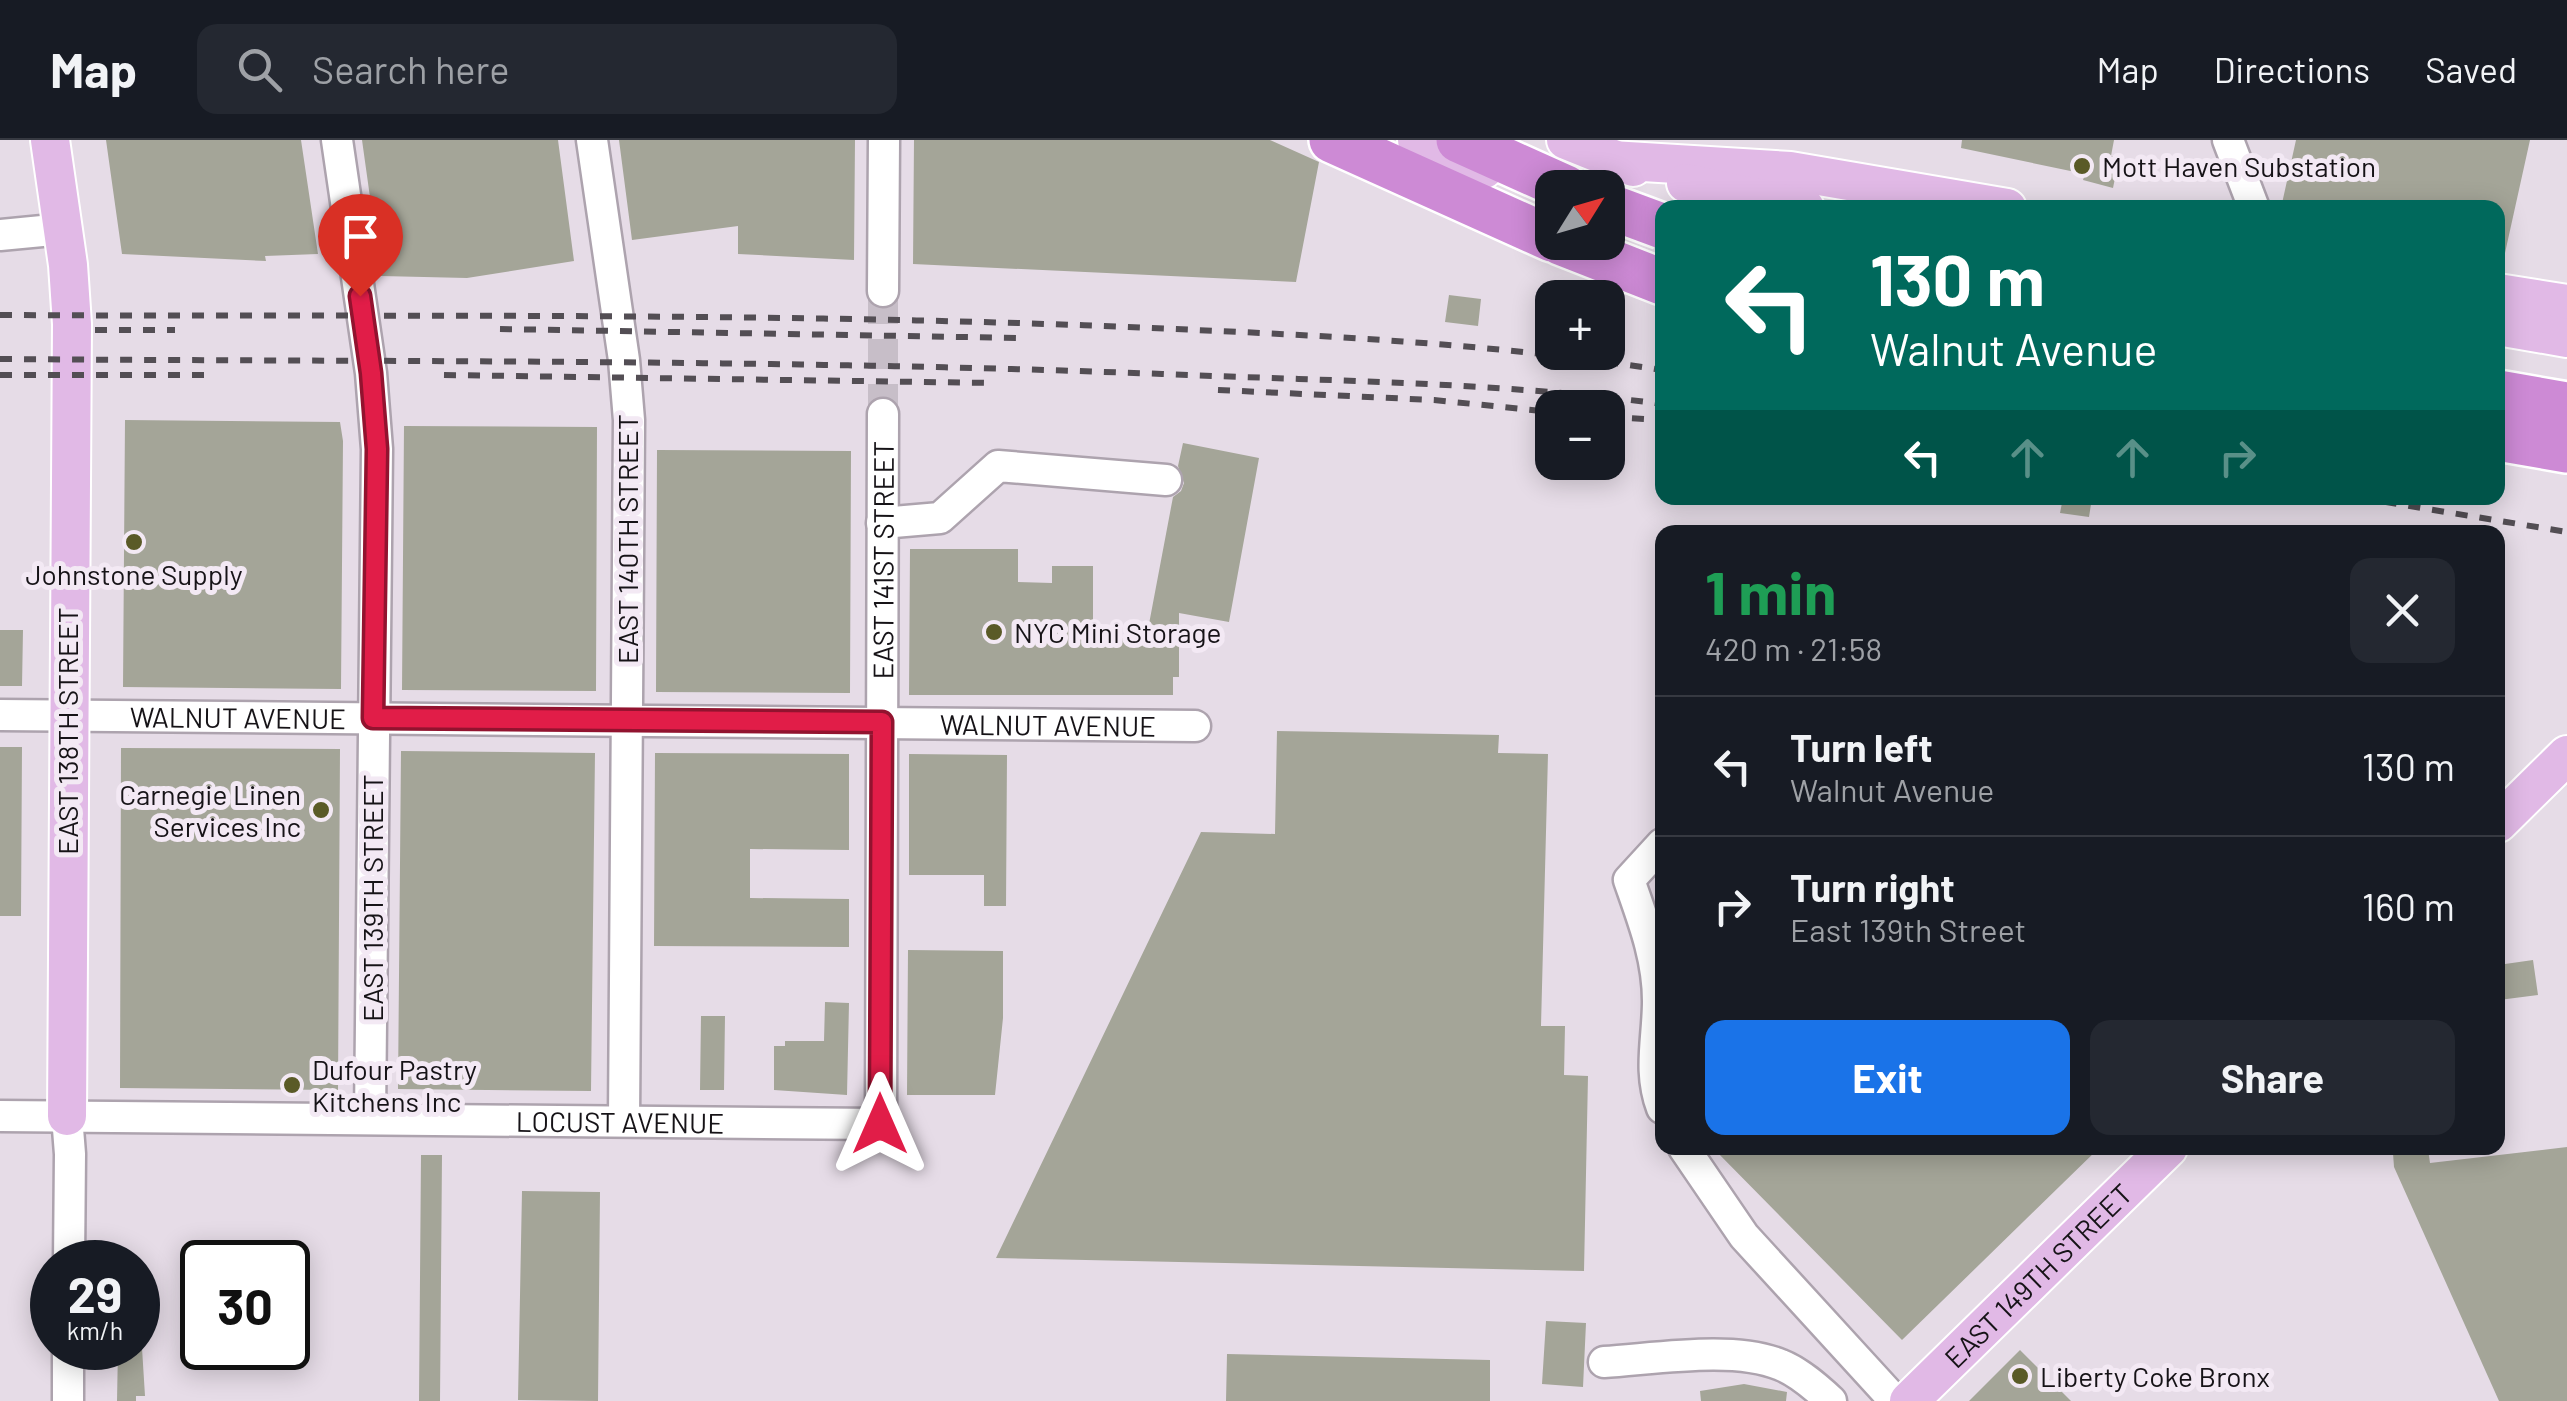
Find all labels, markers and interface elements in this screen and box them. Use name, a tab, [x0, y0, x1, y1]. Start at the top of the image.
search box	[197, 24, 897, 114]
text: Map	[50, 40, 137, 98]
icon: search	[232, 42, 287, 97]
text: Search here	[312, 46, 509, 92]
text: Map	[2097, 48, 2159, 90]
text: Directions	[2214, 48, 2370, 90]
text: Saved	[2425, 48, 2517, 90]
place label: Mott Haven Substation	[2102, 149, 2376, 183]
marker: Mott Haven Substation	[2071, 155, 2093, 177]
north arrow	[1535, 170, 1625, 260]
map controls	[1535, 170, 1625, 480]
pin	[318, 194, 403, 297]
icon: arrive	[333, 209, 388, 264]
text: 130 m	[1870, 236, 2045, 320]
icon: left	[1705, 240, 1835, 370]
button: +	[1535, 280, 1625, 370]
text: Walnut Avenue	[1870, 321, 2157, 375]
button: −	[1535, 390, 1625, 480]
street label: EAST 140TH STREET	[610, 414, 644, 664]
icon: left	[1895, 430, 1950, 485]
icon: ahead	[2000, 430, 2055, 485]
icon: ahead	[2105, 430, 2160, 485]
icon: right	[2210, 430, 2265, 485]
street label: EAST 141ST STREET	[865, 441, 900, 679]
marker: Johnstone Supply	[123, 531, 145, 553]
text: 1 min	[1705, 555, 1836, 627]
place label: Johnstone Supply	[25, 557, 243, 591]
button: close	[2350, 558, 2455, 663]
street label: EAST 138TH STREET	[50, 607, 84, 855]
place label: NYC Mini Storage	[1014, 615, 1221, 649]
marker: NYC Mini Storage	[983, 621, 1005, 643]
text: 420 m · 21:58	[1705, 629, 1882, 667]
street label: WALNUT AVENUE	[130, 699, 346, 735]
street label: WALNUT AVENUE	[940, 707, 1156, 743]
text: Turn left	[1790, 724, 1933, 770]
icon: left	[1705, 739, 1760, 794]
text: 130 m	[2362, 743, 2455, 789]
text: Walnut Avenue	[1790, 770, 1994, 808]
street label: EAST 139TH STREET	[355, 774, 389, 1022]
place label: Carnegie Linen Services Inc	[119, 777, 301, 843]
marker: Carnegie Linen Services Inc	[310, 799, 332, 821]
text: Turn right	[1790, 864, 1955, 910]
icon: right	[1705, 879, 1760, 934]
text: 160 m	[2362, 883, 2455, 929]
text: East 139th Street	[1790, 910, 2026, 948]
button: Exit	[1705, 1020, 2070, 1135]
button: Share	[2090, 1020, 2455, 1135]
place label: Dufour Pastry Kitchens Inc	[312, 1052, 477, 1118]
position arrow	[828, 1072, 932, 1176]
marker: Dufour Pastry Kitchens Inc	[281, 1074, 303, 1096]
street label: LOCUST AVENUE	[516, 1104, 724, 1140]
street label: EAST 149TH STREET	[1937, 1176, 2139, 1374]
speed limit sign: 30	[180, 1240, 310, 1370]
text: 29	[68, 1263, 122, 1323]
text: km/h	[67, 1315, 123, 1345]
place label: Liberty Coke Bronx	[2040, 1359, 2270, 1393]
marker: Liberty Coke Bronx	[2009, 1365, 2031, 1387]

